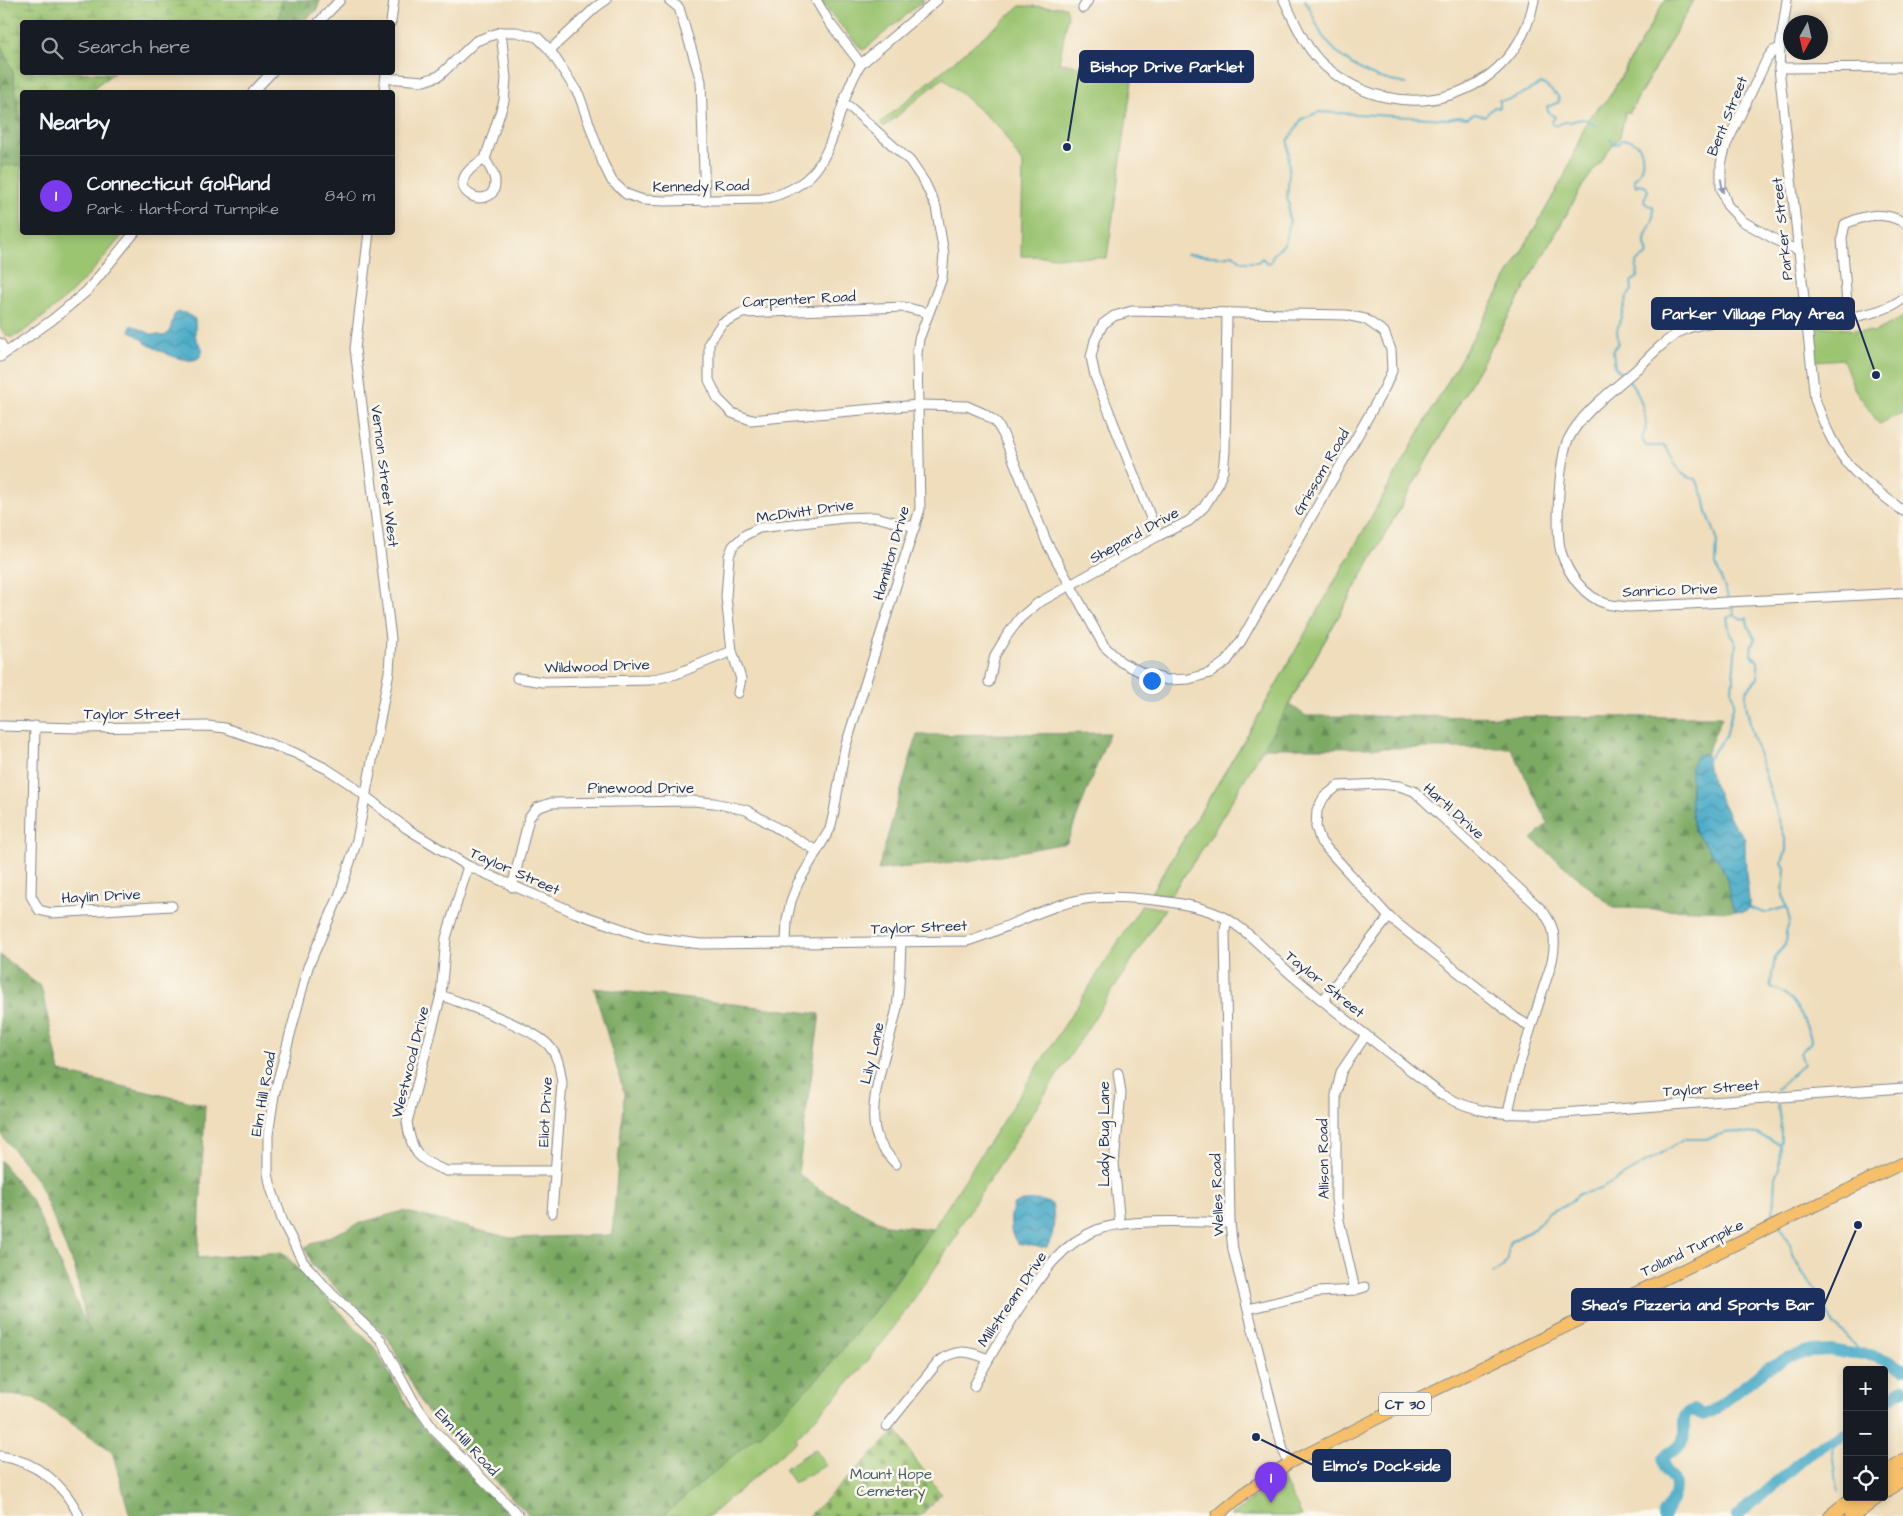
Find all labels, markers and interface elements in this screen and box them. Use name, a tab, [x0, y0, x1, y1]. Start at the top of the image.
north arrow	[1783, 15, 1828, 60]
search box	[20, 20, 395, 75]
icon: search	[38, 34, 66, 62]
text: Search here	[78, 34, 190, 61]
callout: Bishop Drive Parklet	[1080, 51, 1253, 82]
text: Bishop Drive Parklet	[1090, 56, 1244, 78]
street label: Bent Street	[1702, 73, 1753, 159]
text: Nearby	[40, 108, 110, 137]
text: Connecticut Golfland	[87, 171, 270, 198]
street label: Kennedy Road	[652, 175, 750, 199]
street label: Parker Street	[1767, 176, 1798, 281]
one-way arrow	[1718, 178, 1726, 194]
text: 1	[55, 185, 57, 207]
text: 840 m	[325, 185, 375, 207]
text: Park · Hartford Turnpike	[87, 198, 279, 220]
street label: Carpenter Road	[742, 286, 857, 313]
callout: Parker Village Play Area	[1652, 298, 1854, 329]
text: Parker Village Play Area	[1662, 303, 1845, 327]
street label: Vernon Street West	[365, 404, 404, 548]
street label: Grissom Road	[1288, 425, 1355, 519]
street label: McDivitt Drive	[755, 494, 855, 529]
street label: Shepard Drive	[1086, 502, 1183, 569]
street label: Hamilton Drive	[868, 504, 915, 603]
street label: Sanrico Drive	[1622, 578, 1718, 603]
street label: Wildwood Drive	[544, 654, 650, 679]
your location	[1139, 668, 1165, 694]
street label: Taylor Street	[84, 704, 180, 726]
street label: Pinewood Drive	[588, 778, 694, 799]
street label: Hartl Drive	[1419, 778, 1489, 844]
street label: Taylor Street	[466, 842, 563, 902]
street label: Haylin Drive	[61, 884, 141, 910]
street label: Taylor Street	[870, 915, 968, 941]
street label: Taylor Street	[1280, 946, 1369, 1024]
street label: Westwood Drive	[386, 1004, 435, 1120]
street label: Lily Lane	[855, 1020, 891, 1086]
street label: Elm Hill Road	[246, 1050, 281, 1138]
street label: Taylor Street	[1662, 1075, 1760, 1103]
street label: Eliot Drive	[533, 1076, 558, 1148]
street label: Lady Bug Lane	[1094, 1081, 1116, 1187]
street label: Allison Road	[1312, 1118, 1335, 1199]
street label: Welles Road	[1206, 1153, 1229, 1237]
street label: Tolland Turnpike	[1637, 1214, 1747, 1282]
street label: Millstream Drive	[973, 1247, 1052, 1351]
callout: Shea's Pizzeria and Sports Bar	[1572, 1289, 1824, 1320]
text: Shea's Pizzeria and Sports Bar	[1581, 1294, 1814, 1316]
map controls	[1843, 1366, 1888, 1501]
button: +	[1843, 1366, 1888, 1411]
road number: CT 30	[1379, 1392, 1431, 1416]
street label: Elm Hill Road	[430, 1404, 504, 1481]
button: −	[1843, 1411, 1888, 1456]
callout: Elmo's Dockside	[1313, 1450, 1450, 1481]
text: Elmo's Dockside	[1323, 1455, 1441, 1477]
button: locate	[1843, 1456, 1888, 1501]
pin: 1	[1255, 1462, 1287, 1503]
park label: Mount Hope Cemetery	[850, 1464, 932, 1503]

